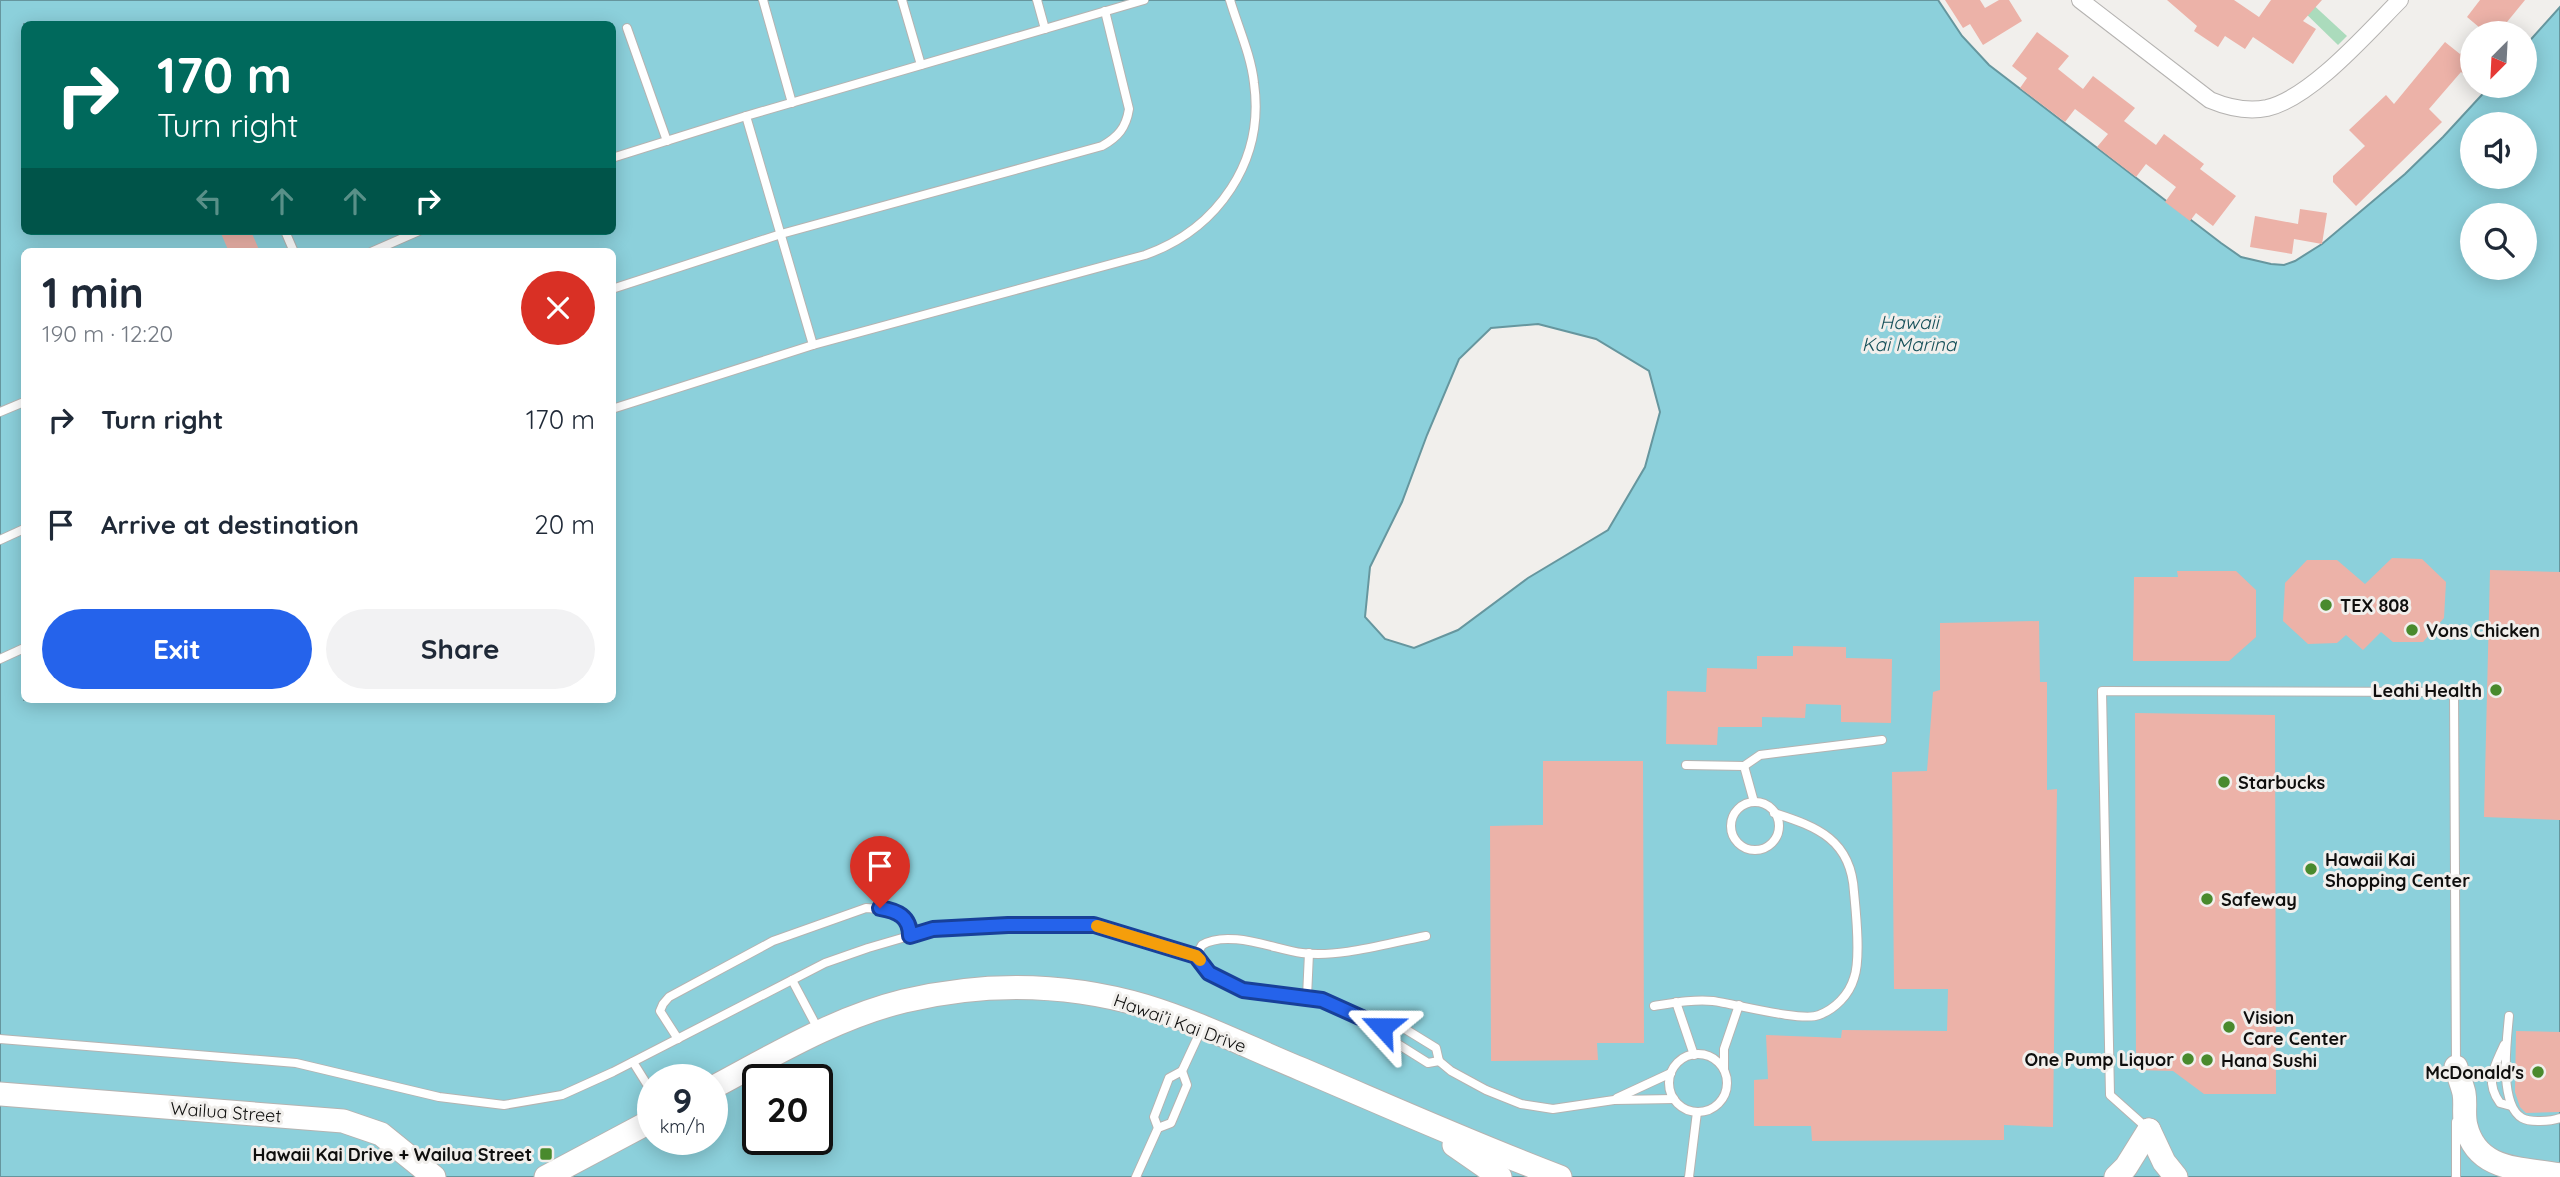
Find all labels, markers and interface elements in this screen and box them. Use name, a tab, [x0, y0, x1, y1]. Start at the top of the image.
north arrow	[2460, 21, 2538, 98]
map controls	[2460, 21, 2537, 280]
text: 170 m	[157, 44, 292, 105]
icon: right	[42, 49, 133, 140]
text: Turn right	[157, 105, 298, 145]
button: sound	[2460, 112, 2537, 189]
icon: left	[190, 182, 228, 220]
icon: ahead	[263, 182, 301, 220]
icon: ahead	[336, 182, 374, 220]
icon: right	[409, 182, 447, 220]
button: search	[2460, 203, 2537, 280]
text: 1 min	[42, 266, 144, 319]
button: close	[521, 271, 595, 345]
water label: Hawaii Kai Marina	[1862, 310, 1958, 356]
text: 190 m · 12:20	[42, 319, 173, 348]
icon: right	[42, 401, 80, 439]
text: Turn right	[101, 403, 223, 436]
text: 170 m	[526, 403, 595, 436]
icon: arrive	[42, 506, 80, 544]
text: Arrive at destination	[101, 508, 359, 541]
text: 20 m	[534, 508, 595, 541]
place label: TEX 808	[2340, 594, 2409, 617]
marker: TEX 808	[2318, 597, 2334, 613]
button: Exit	[42, 609, 312, 689]
button: Share	[326, 609, 595, 689]
place label: Vons Chicken	[2426, 619, 2540, 642]
marker: Vons Chicken	[2404, 622, 2420, 638]
place label: Leahi Health	[2372, 679, 2482, 702]
marker: Leahi Health	[2488, 682, 2504, 698]
place label: Starbucks	[2238, 771, 2326, 794]
marker: Starbucks	[2216, 774, 2232, 790]
pin	[850, 836, 910, 908]
icon: arrive	[861, 847, 899, 885]
place label: Hawaii Kai Shopping Center	[2325, 848, 2470, 892]
marker: Hawaii Kai Shopping Center	[2303, 861, 2319, 877]
place label: Safeway	[2221, 888, 2297, 911]
marker: Safeway	[2199, 891, 2215, 907]
street label: Hawai’i Kai Drive	[1111, 988, 1249, 1058]
position arrow	[1345, 990, 1419, 1064]
place label: Vision Care Center	[2243, 1006, 2347, 1050]
marker: Vision Care Center	[2221, 1019, 2237, 1035]
place label: One Pump Liquor	[2024, 1048, 2174, 1071]
place label: Hana Sushi	[2221, 1049, 2317, 1072]
marker: One Pump Liquor	[2180, 1051, 2196, 1067]
marker: Hana Sushi	[2199, 1052, 2215, 1068]
place label: McDonald's	[2425, 1061, 2524, 1084]
speed limit sign: 20	[742, 1064, 833, 1155]
marker: McDonald's	[2530, 1064, 2546, 1080]
text: 9	[673, 1078, 692, 1122]
street label: Wailua Street	[170, 1097, 282, 1127]
text: km/h	[660, 1115, 705, 1138]
place label: Hawaii Kai Drive + Wailua Street	[253, 1143, 532, 1166]
marker: Hawaii Kai Drive + Wailua Street	[538, 1146, 554, 1162]

